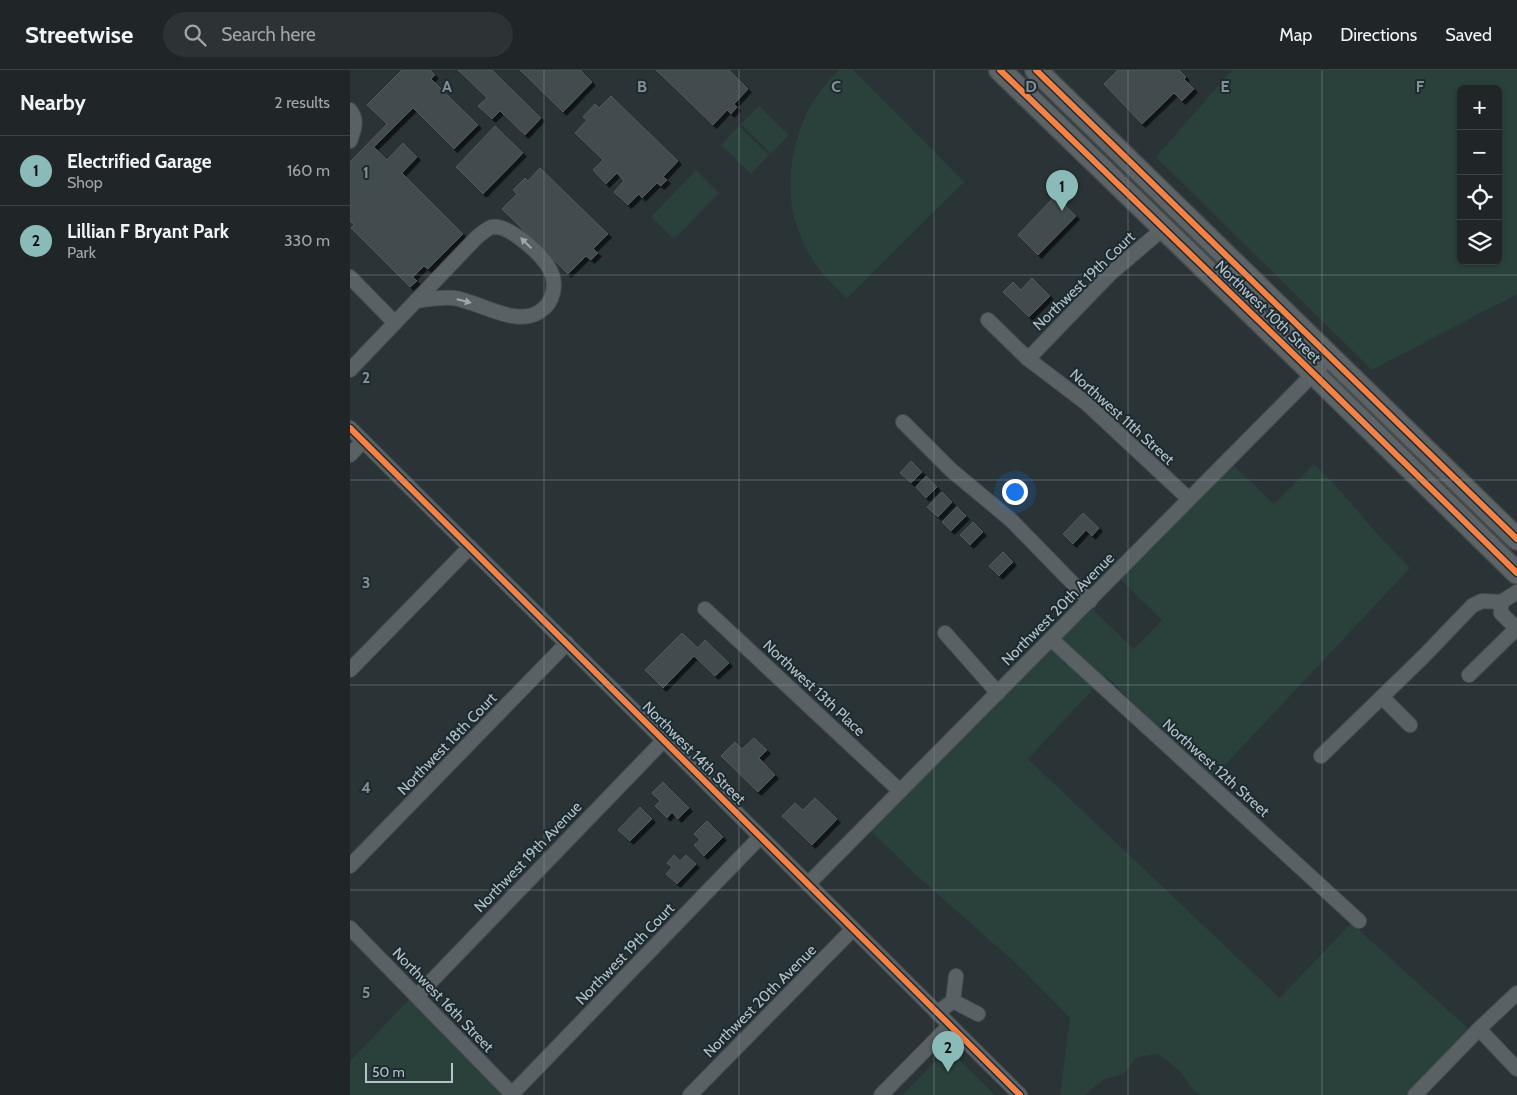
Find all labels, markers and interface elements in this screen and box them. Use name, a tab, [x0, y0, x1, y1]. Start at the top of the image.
search box	[163, 12, 513, 57]
text: Streetwise	[25, 20, 133, 49]
icon: search	[181, 21, 209, 49]
text: Search here	[221, 23, 316, 46]
text: Map	[1279, 24, 1312, 46]
text: Directions	[1340, 24, 1417, 46]
text: Saved	[1445, 24, 1492, 46]
text: A	[442, 77, 452, 96]
text: B	[637, 77, 647, 96]
text: C	[831, 77, 841, 96]
text: D	[1025, 77, 1037, 96]
text: E	[1220, 77, 1230, 96]
text: F	[1416, 77, 1425, 96]
map controls	[1457, 85, 1502, 265]
button: +	[1457, 85, 1502, 130]
text: Nearby	[20, 90, 86, 115]
text: 2 results	[274, 93, 330, 112]
button: −	[1457, 130, 1502, 175]
text: Electrified Garage	[67, 150, 212, 173]
text: 1	[33, 161, 39, 180]
text: 160 m	[287, 161, 330, 180]
text: 1	[363, 163, 369, 182]
pin: 1	[1046, 170, 1078, 211]
text: Shop	[67, 173, 103, 192]
button: locate	[1457, 175, 1502, 220]
text: Lillian F Bryant Park	[67, 220, 229, 243]
button: layers	[1457, 220, 1502, 265]
street label: Northwest 19th Court	[1029, 228, 1139, 334]
text: 2	[32, 231, 40, 250]
text: 330 m	[284, 231, 330, 250]
one-way arrow	[520, 238, 532, 250]
text: Park	[67, 243, 96, 262]
street label: Northwest 10th Street	[1211, 257, 1325, 367]
one-way arrow	[457, 297, 472, 305]
street label: Northwest 11th Street	[1066, 365, 1178, 469]
text: 2	[362, 368, 370, 387]
your location	[1002, 479, 1028, 505]
street label: Northwest 20th Avenue	[998, 549, 1118, 669]
text: 3	[362, 573, 370, 592]
street label: Northwest 13th Place	[759, 636, 869, 740]
street label: Northwest 18th Court	[394, 689, 500, 799]
street label: Northwest 14th Street	[639, 698, 749, 808]
street label: Northwest 12th Street	[1159, 715, 1273, 821]
text: 4	[361, 778, 371, 797]
street label: Northwest 19th Avenue	[470, 798, 586, 916]
street label: Northwest 19th Court	[572, 899, 678, 1009]
street label: Northwest 20th Avenue	[700, 941, 820, 1061]
street label: Northwest 16th Street	[389, 944, 497, 1056]
text: 5	[362, 983, 370, 1002]
pin: 2	[932, 1031, 964, 1072]
scale bar	[365, 1060, 452, 1083]
text: 50 m	[372, 1063, 405, 1081]

